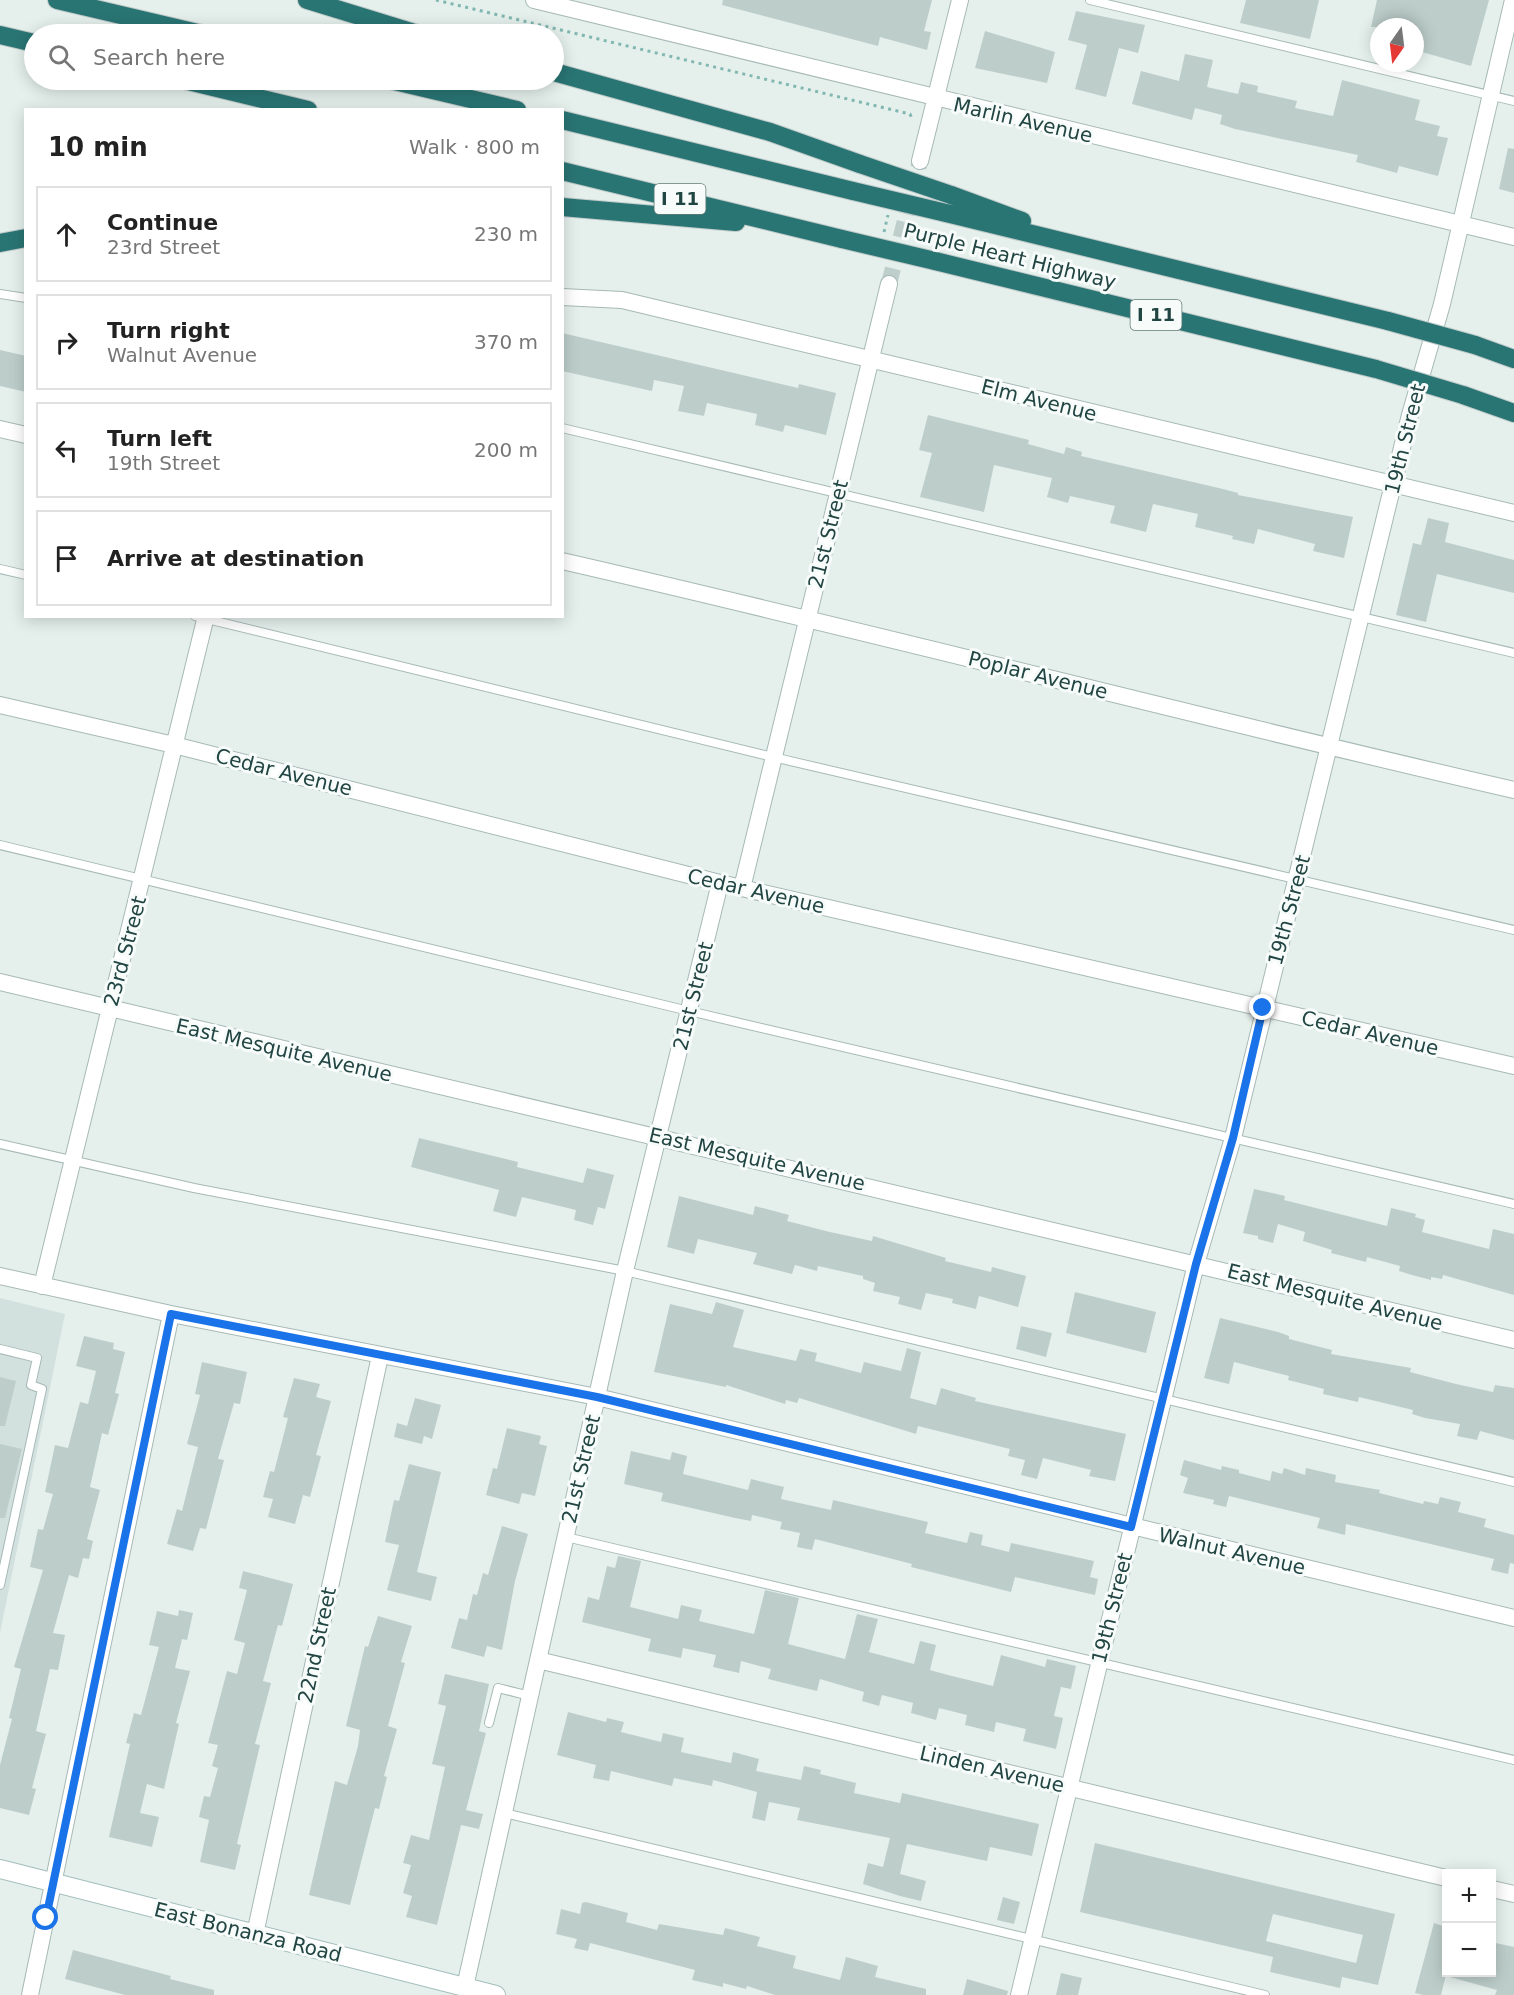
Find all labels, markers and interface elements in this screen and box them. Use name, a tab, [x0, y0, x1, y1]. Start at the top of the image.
north arrow	[1370, 18, 1424, 72]
search box	[24, 24, 564, 90]
icon: search	[45, 41, 78, 74]
text: Search here	[93, 45, 225, 70]
street label: Marlin Avenue	[951, 92, 1095, 148]
text: 10 min	[48, 132, 148, 162]
text: Walk · 800 m	[409, 135, 540, 159]
road number: I 11	[654, 184, 706, 214]
text: Continue	[107, 210, 218, 235]
icon: ahead	[50, 218, 83, 251]
street label: Purple Heart Highway	[901, 218, 1119, 294]
text: 230 m	[474, 222, 538, 246]
text: 23rd Street	[107, 235, 220, 259]
road number: I 11	[1130, 300, 1182, 330]
text: Turn right	[107, 318, 230, 343]
icon: right	[50, 326, 83, 359]
text: 370 m	[474, 330, 538, 354]
text: Walnut Avenue	[107, 343, 257, 367]
street label: Elm Avenue	[979, 374, 1099, 426]
street label: 19th Street	[1380, 381, 1430, 497]
text: Turn left	[107, 426, 212, 451]
icon: left	[50, 434, 83, 467]
text: 200 m	[474, 438, 538, 462]
text: 19th Street	[107, 451, 220, 475]
street label: 21st Street	[803, 477, 853, 591]
icon: arrive	[50, 542, 83, 575]
text: Arrive at destination	[107, 546, 364, 571]
street label: Poplar Avenue	[966, 646, 1110, 704]
street label: Cedar Avenue	[213, 743, 355, 801]
street label: 19th Street	[1263, 852, 1315, 968]
street label: Cedar Avenue	[685, 864, 827, 918]
street label: 23rd Street	[99, 893, 151, 1009]
street label: 21st Street	[668, 939, 718, 1053]
route end	[1249, 994, 1275, 1020]
street label: Cedar Avenue	[1299, 1006, 1441, 1060]
street label: East Mesquite Avenue	[174, 1013, 394, 1087]
street label: East Mesquite Avenue	[647, 1122, 867, 1196]
street label: East Mesquite Avenue	[1225, 1259, 1445, 1335]
street label: 21st Street	[557, 1412, 605, 1526]
street label: Walnut Avenue	[1156, 1522, 1308, 1580]
street label: 19th Street	[1087, 1550, 1137, 1666]
street label: 22nd Street	[293, 1585, 341, 1705]
street label: Linden Avenue	[917, 1741, 1067, 1797]
map controls	[1442, 1869, 1496, 1977]
button: +	[1442, 1869, 1496, 1923]
street label: East Bonanza Road	[152, 1897, 344, 1967]
route start	[32, 1904, 58, 1930]
button: −	[1442, 1923, 1496, 1977]

